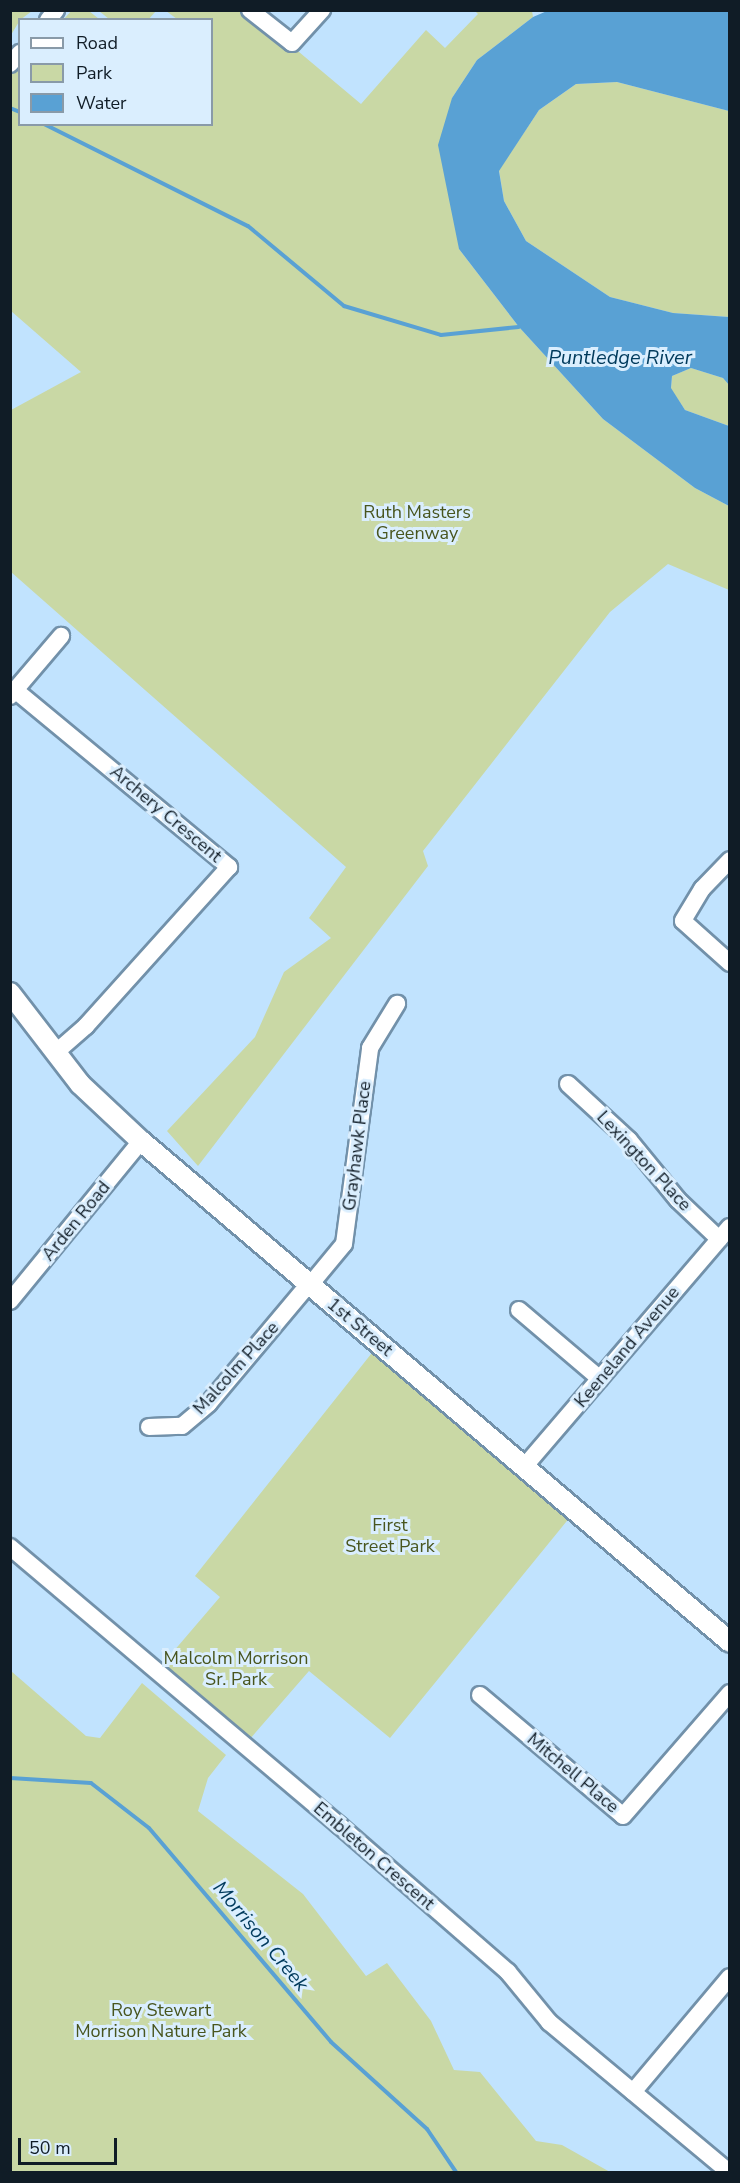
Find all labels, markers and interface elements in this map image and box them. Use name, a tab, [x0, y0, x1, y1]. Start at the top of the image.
legend	[18, 18, 213, 126]
text: Road	[76, 31, 118, 55]
text: Park	[76, 61, 112, 85]
text: Water	[76, 91, 127, 115]
water label: Puntledge River	[548, 345, 692, 369]
park label: Ruth Masters Greenway	[363, 502, 471, 544]
street label: Archery Crescent	[106, 761, 226, 867]
street label: Grayhawk Place	[338, 1080, 376, 1212]
street label: Lexington Place	[592, 1107, 696, 1215]
street label: Arden Road	[37, 1177, 115, 1265]
street label: Keeneland Avenue	[570, 1282, 684, 1412]
street label: 1st Street	[323, 1293, 397, 1361]
street label: Malcolm Place	[189, 1317, 283, 1419]
park label: First Street Park	[345, 1515, 435, 1558]
park label: Malcolm Morrison Sr. Park	[163, 1648, 309, 1690]
street label: Mitchell Place	[523, 1728, 623, 1818]
street label: Embleton Crescent	[309, 1798, 439, 1914]
water label: Morrison Creek	[208, 1876, 314, 1996]
park label: Roy Stewart Morrison Nature Park	[75, 2000, 247, 2042]
scale bar	[21, 2126, 120, 2164]
text: 50 m	[29, 2136, 71, 2160]

